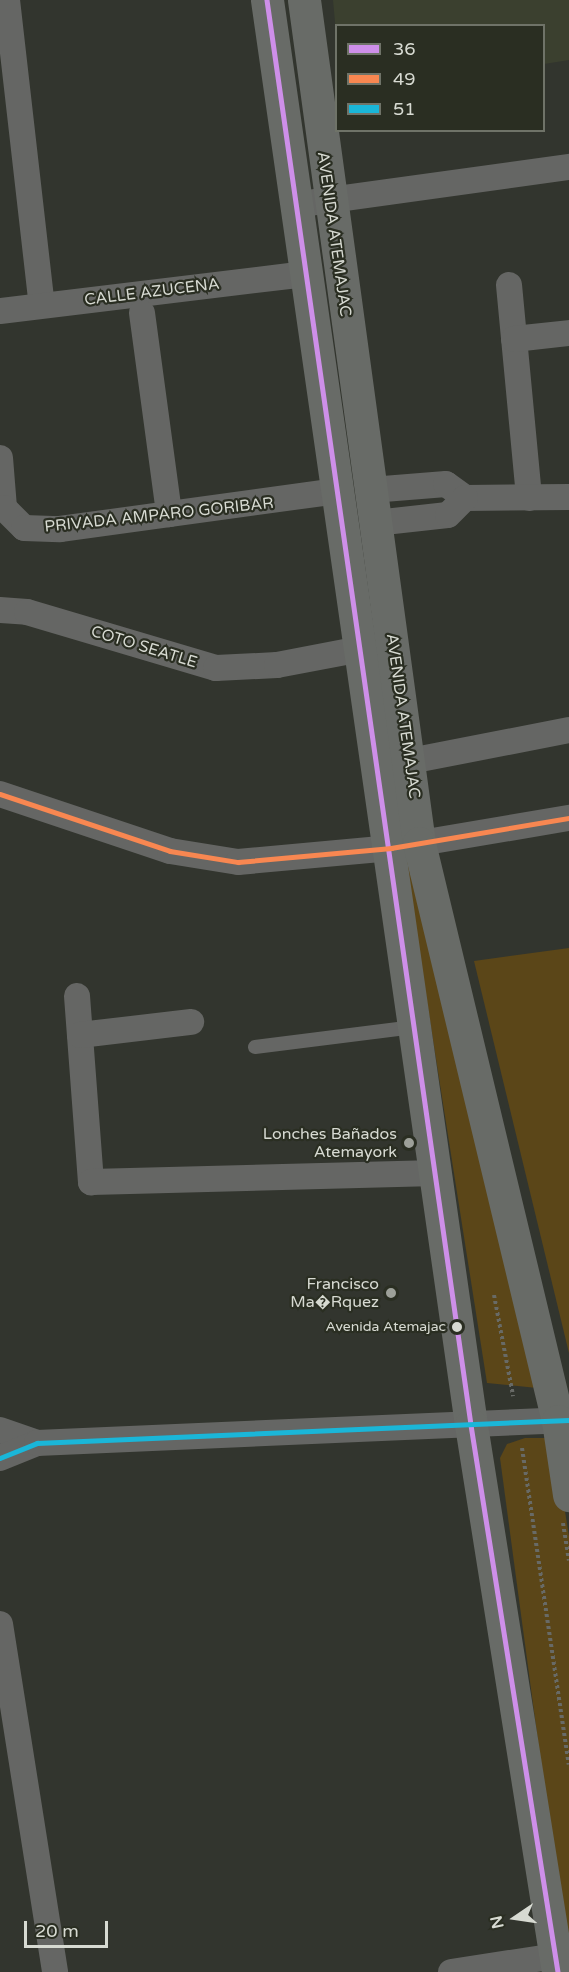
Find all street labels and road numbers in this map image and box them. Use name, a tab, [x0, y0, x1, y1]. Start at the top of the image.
street label: AVENIDA ATEMAJAC	[313, 150, 355, 318]
street label: CALLE AZUCENA	[83, 274, 221, 310]
street label: PRIVADA AMPARO GORIBAR	[43, 493, 275, 537]
street label: COTO SEATLE	[89, 622, 199, 672]
street label: AVENIDA ATEMAJAC	[382, 632, 424, 800]

